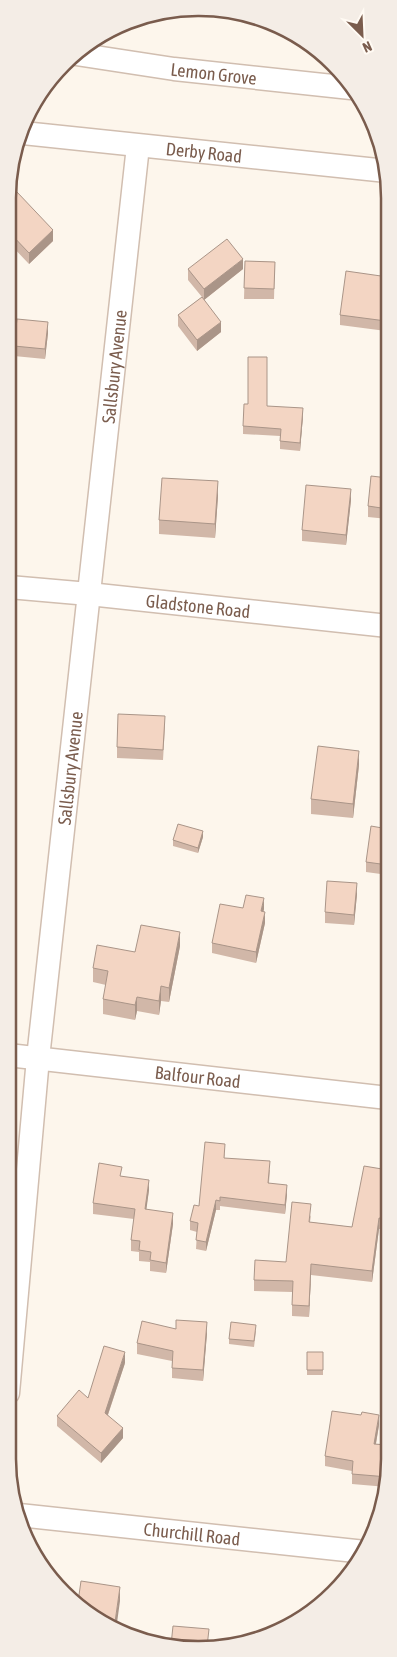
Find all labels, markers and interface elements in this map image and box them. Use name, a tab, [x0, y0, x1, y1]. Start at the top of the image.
north arrow	[337, 10, 387, 60]
text: N	[360, 38, 374, 56]
street label: Lemon Grove	[170, 58, 258, 88]
street label: Derby Road	[165, 137, 243, 166]
street label: Sallsbury Avenue	[97, 309, 130, 424]
street label: Gladstone Road	[145, 590, 251, 622]
street label: Sallsbury Avenue	[53, 710, 86, 826]
street label: Balfour Road	[154, 1061, 242, 1092]
street label: Churchill Road	[143, 1518, 241, 1549]

